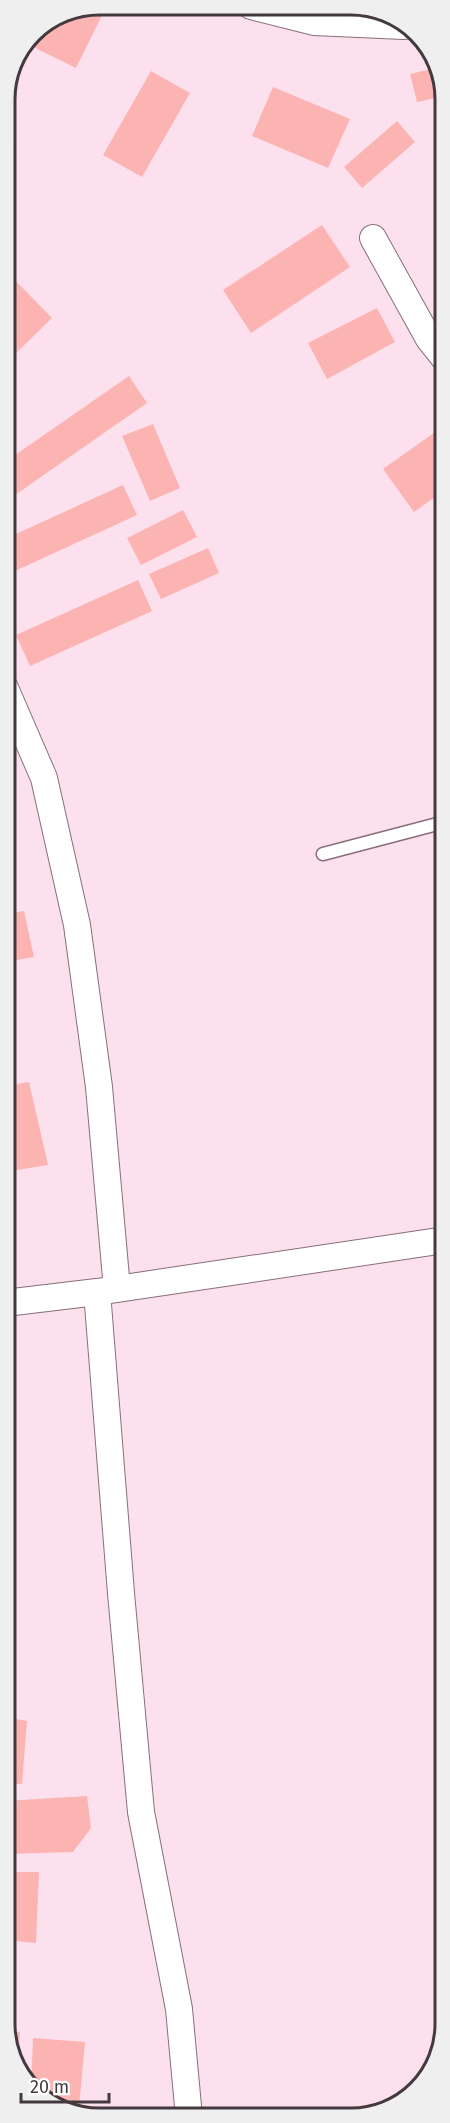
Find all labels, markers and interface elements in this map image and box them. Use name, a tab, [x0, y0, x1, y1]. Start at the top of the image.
scale bar	[21, 2066, 110, 2104]
text: 20 m	[30, 2076, 69, 2098]

